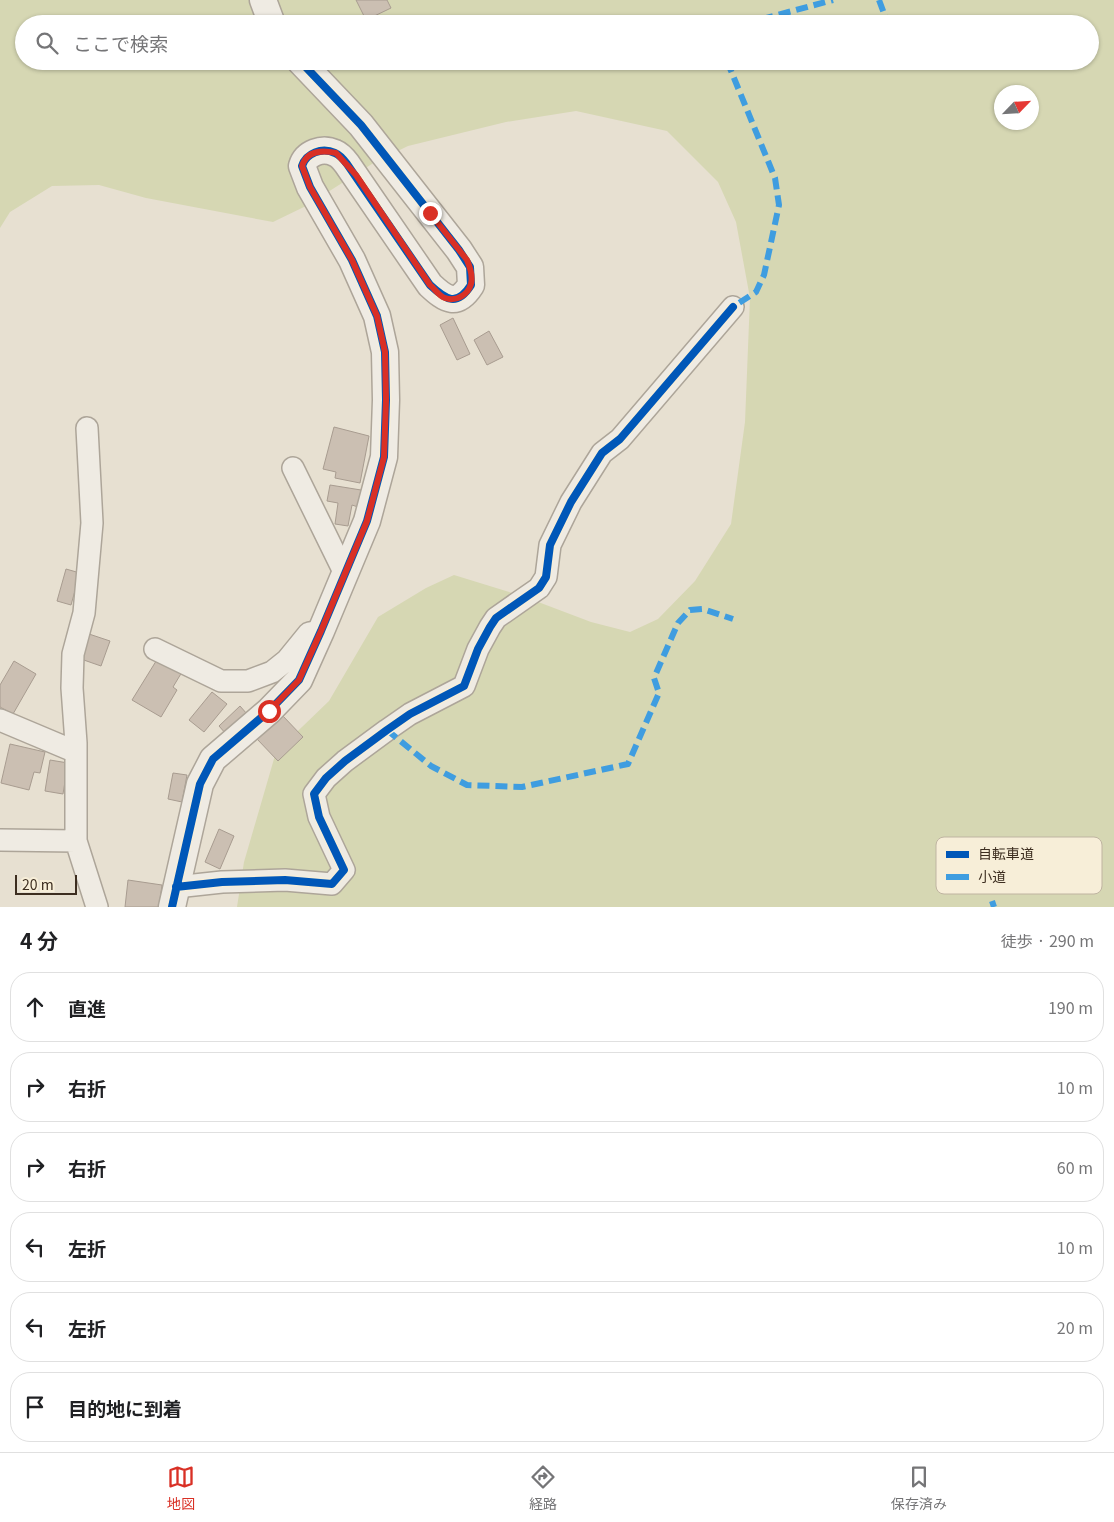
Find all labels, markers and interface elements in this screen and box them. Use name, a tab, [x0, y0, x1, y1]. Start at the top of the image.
search box	[15, 15, 1099, 70]
icon: search	[33, 29, 61, 57]
text: ここで検索	[73, 29, 168, 56]
north arrow	[994, 85, 1039, 130]
route end	[419, 202, 442, 225]
route start	[258, 700, 281, 723]
legend	[936, 837, 1102, 894]
text: 自転車道	[978, 843, 1034, 863]
text: 小道	[978, 866, 1006, 886]
scale bar	[15, 872, 78, 895]
text: 20 m	[22, 874, 54, 894]
text: 4 分	[20, 925, 58, 955]
text: 徒歩 · 290 m	[1001, 928, 1094, 952]
icon: ahead	[21, 993, 49, 1021]
text: 直進	[68, 994, 106, 1021]
text: 190 m	[1048, 995, 1093, 1019]
icon: right	[21, 1073, 49, 1101]
text: 右折	[68, 1074, 106, 1101]
text: 10 m	[1057, 1075, 1093, 1099]
icon: right	[21, 1153, 49, 1181]
text: 右折	[68, 1154, 106, 1181]
text: 60 m	[1057, 1155, 1093, 1179]
icon: left	[21, 1233, 49, 1261]
text: 左折	[68, 1234, 106, 1261]
text: 10 m	[1057, 1235, 1093, 1259]
icon: left	[21, 1313, 49, 1341]
text: 左折	[68, 1314, 106, 1341]
text: 20 m	[1057, 1315, 1093, 1339]
icon: arrive	[21, 1393, 49, 1421]
text: 目的地に到着	[68, 1394, 182, 1421]
tab: 地図	[167, 1463, 195, 1513]
tab: 経路	[529, 1463, 557, 1513]
tab: 保存済み	[891, 1463, 947, 1513]

